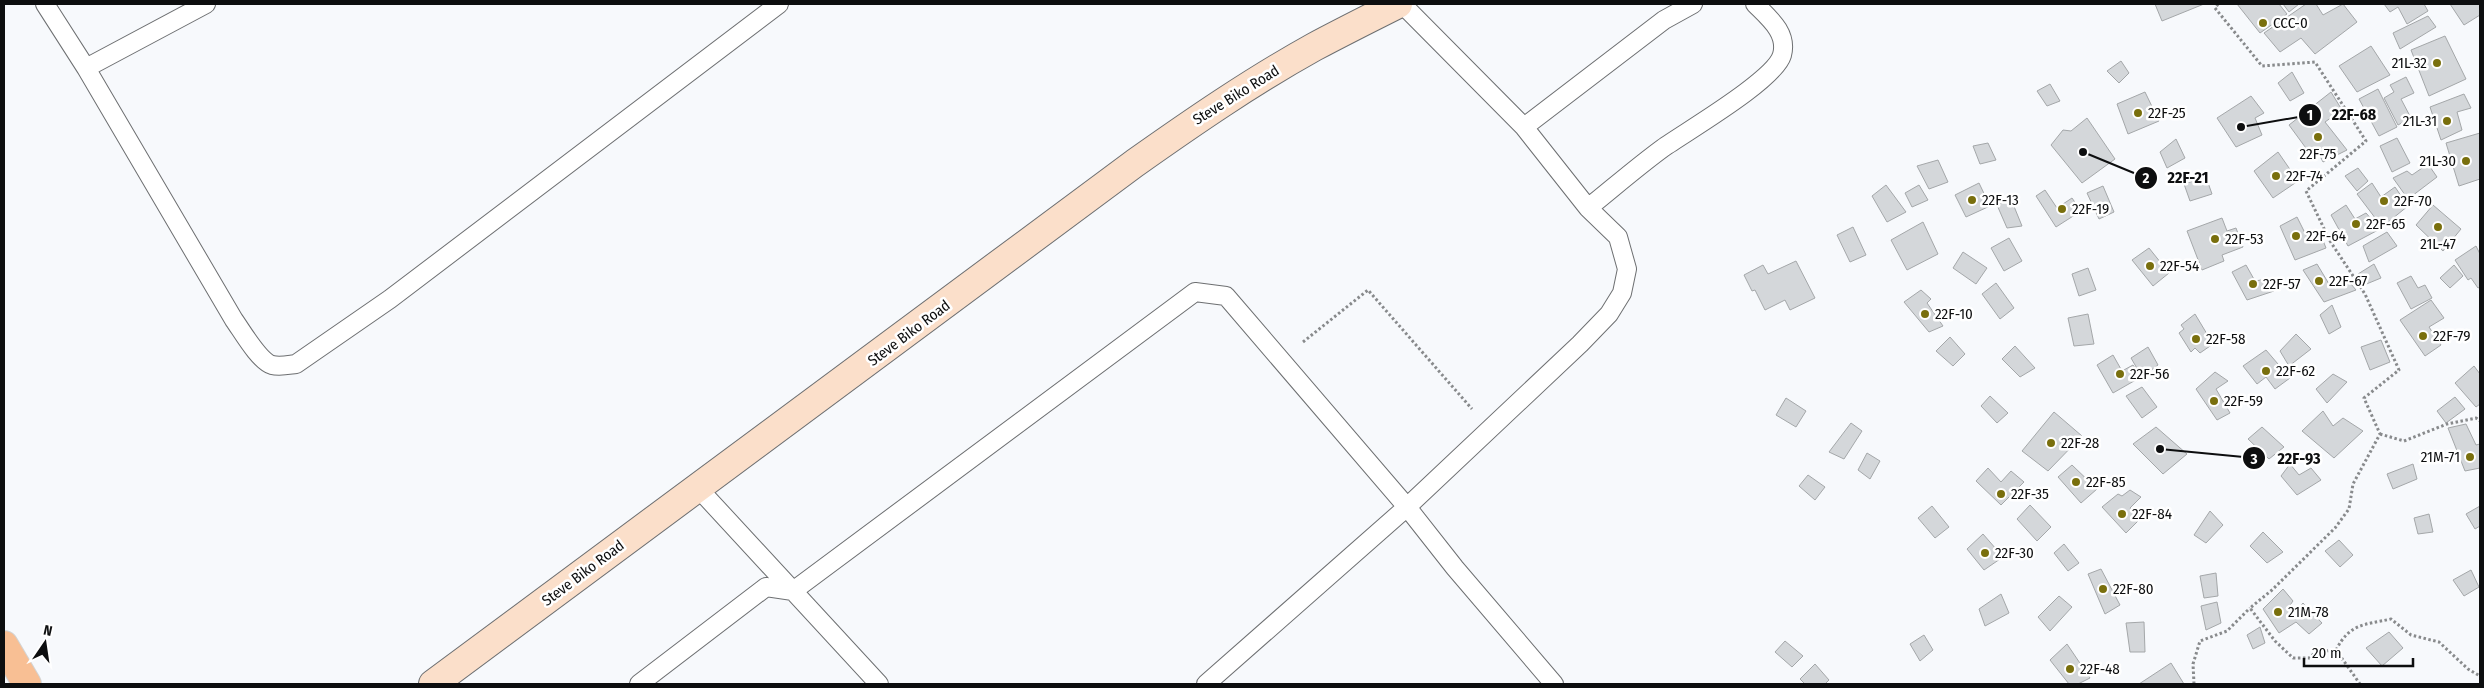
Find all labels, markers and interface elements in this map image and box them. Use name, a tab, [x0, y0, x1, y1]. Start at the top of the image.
place label: CCC-0	[2273, 14, 2308, 32]
marker: CCC-0	[2257, 17, 2269, 29]
place label: 21L-32	[2392, 54, 2427, 72]
marker: 21L-32	[2431, 57, 2443, 69]
street label: Steve Biko Road	[1190, 61, 1282, 129]
callout: 22F-68	[2297, 99, 2387, 130]
place label: 22F-25	[2148, 104, 2186, 122]
text: 22F-68	[2331, 105, 2377, 124]
text: 1	[2307, 106, 2313, 124]
marker: 22F-25	[2132, 107, 2144, 119]
place label: 21L-31	[2403, 112, 2437, 130]
marker: 21L-31	[2441, 115, 2453, 127]
marker: 22F-75	[2312, 131, 2324, 143]
place label: 22F-75	[2299, 145, 2337, 163]
place label: 21L-30	[2420, 152, 2456, 170]
marker: 21L-30	[2460, 155, 2472, 167]
callout: 22F-21	[2133, 162, 2219, 193]
place label: 22F-74	[2286, 167, 2323, 185]
text: 22F-21	[2167, 168, 2208, 187]
text: 2	[2142, 169, 2150, 187]
marker: 22F-74	[2270, 170, 2282, 182]
place label: 22F-13	[1982, 191, 2019, 209]
place label: 22F-70	[2394, 192, 2432, 210]
marker: 22F-13	[1966, 194, 1978, 206]
marker: 22F-70	[2378, 195, 2390, 207]
place label: 22F-19	[2072, 200, 2109, 218]
marker: 22F-19	[2056, 203, 2068, 215]
place label: 22F-65	[2366, 215, 2406, 233]
marker: 22F-65	[2350, 218, 2362, 230]
marker: 21L-47	[2432, 221, 2444, 233]
place label: 22F-64	[2306, 227, 2346, 245]
place label: 22F-53	[2225, 230, 2264, 248]
marker: 22F-64	[2290, 230, 2302, 242]
marker: 22F-53	[2209, 233, 2221, 245]
place label: 21L-47	[2420, 235, 2456, 253]
place label: 22F-54	[2160, 257, 2199, 275]
marker: 22F-54	[2144, 260, 2156, 272]
place label: 22F-67	[2329, 272, 2367, 290]
place label: 22F-57	[2263, 275, 2301, 293]
marker: 22F-67	[2313, 275, 2325, 287]
marker: 22F-57	[2247, 278, 2259, 290]
street label: Steve Biko Road	[864, 296, 954, 370]
place label: 22F-10	[1935, 305, 1973, 323]
marker: 22F-10	[1919, 308, 1931, 320]
place label: 22F-79	[2433, 327, 2470, 345]
place label: 22F-58	[2206, 330, 2245, 348]
marker: 22F-79	[2417, 330, 2429, 342]
marker: 22F-58	[2190, 333, 2202, 345]
place label: 22F-62	[2276, 362, 2315, 380]
place label: 22F-56	[2130, 365, 2169, 383]
marker: 22F-62	[2260, 365, 2272, 377]
marker: 22F-56	[2114, 368, 2126, 380]
place label: 22F-59	[2224, 392, 2263, 410]
marker: 22F-59	[2208, 395, 2220, 407]
place label: 22F-28	[2061, 434, 2099, 452]
marker: 22F-28	[2045, 437, 2057, 449]
callout: 22F-93	[2242, 443, 2330, 474]
place label: 21M-71	[2421, 448, 2460, 466]
text: 22F-93	[2276, 449, 2321, 468]
text: 3	[2249, 450, 2258, 468]
marker: 21M-71	[2464, 451, 2476, 463]
place label: 22F-85	[2086, 473, 2126, 491]
marker: 22F-85	[2070, 476, 2082, 488]
place label: 22F-35	[2011, 485, 2049, 503]
marker: 22F-35	[1995, 488, 2007, 500]
place label: 22F-84	[2132, 505, 2172, 523]
marker: 22F-84	[2116, 508, 2128, 520]
street label: Steve Biko Road	[538, 536, 628, 610]
place label: 22F-30	[1995, 544, 2034, 562]
marker: 22F-30	[1979, 547, 1991, 559]
place label: 22F-80	[2113, 580, 2154, 598]
marker: 22F-80	[2097, 583, 2109, 595]
place label: 21M-78	[2288, 603, 2329, 621]
marker: 21M-78	[2272, 606, 2284, 618]
north arrow	[20, 618, 70, 668]
text: N	[42, 622, 54, 640]
scale bar	[2304, 636, 2413, 668]
text: 20 m	[2312, 644, 2342, 662]
place label: 22F-48	[2080, 660, 2120, 678]
marker: 22F-48	[2064, 663, 2076, 675]

